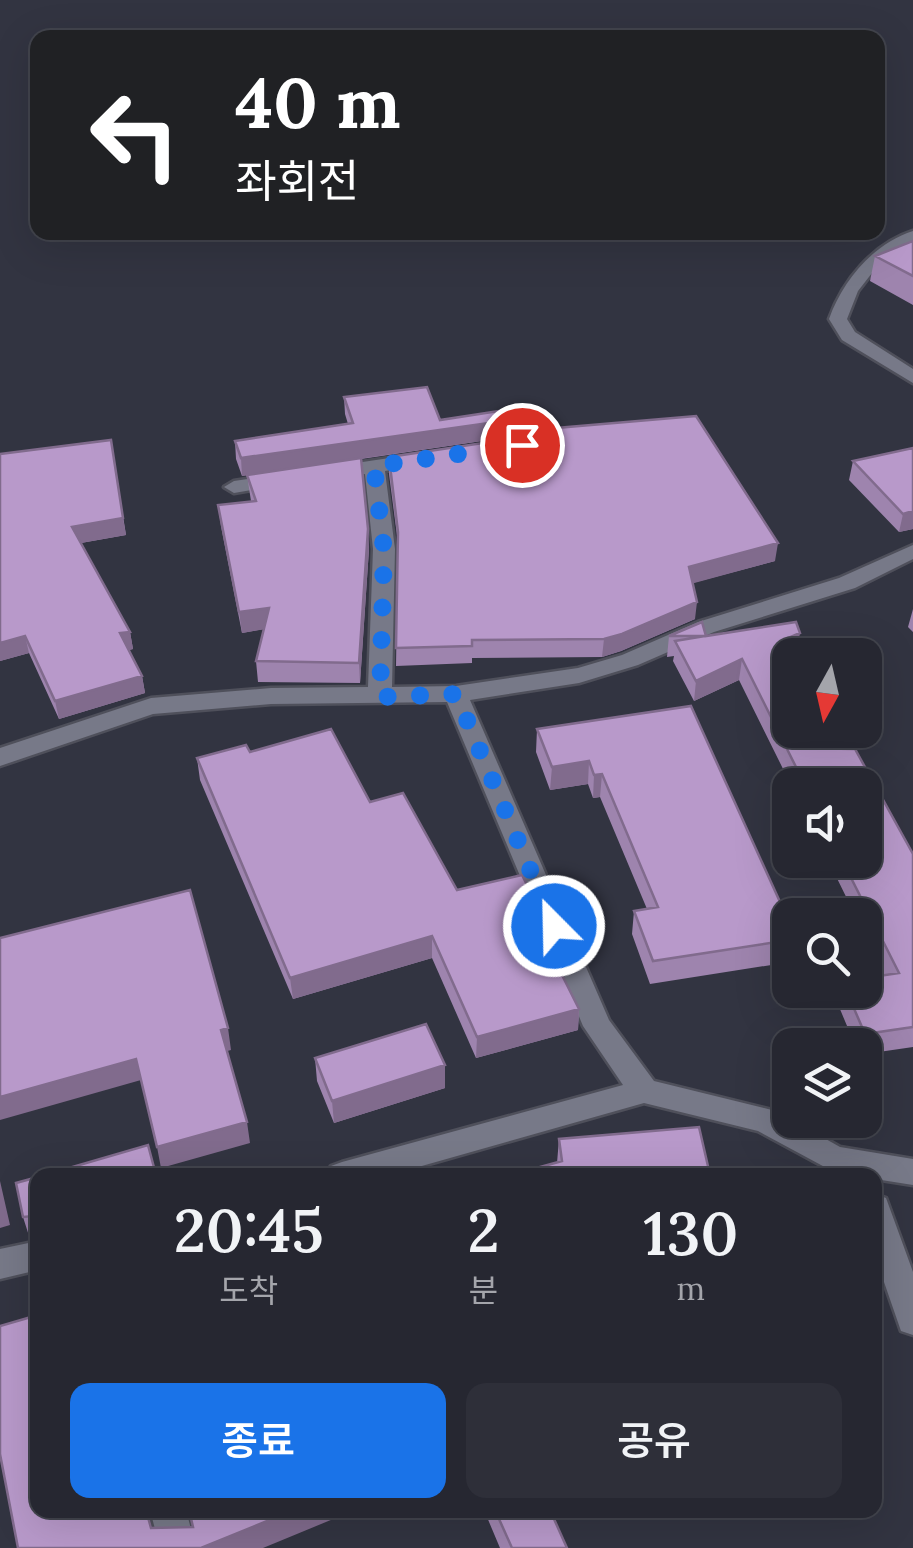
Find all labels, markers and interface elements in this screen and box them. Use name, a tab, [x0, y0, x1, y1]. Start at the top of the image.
text: 40 m	[235, 58, 401, 147]
icon: left	[70, 70, 200, 200]
text: 좌회전	[235, 152, 359, 209]
pin	[480, 403, 565, 488]
icon: arrive	[495, 418, 550, 473]
north arrow	[772, 638, 882, 748]
map controls	[772, 638, 882, 1138]
button: sound	[772, 768, 882, 878]
position arrow	[502, 874, 606, 978]
button: search	[772, 898, 882, 1008]
button: layers	[772, 1028, 882, 1138]
text: 20:45	[174, 1192, 324, 1268]
text: 2	[468, 1192, 500, 1268]
text: 130	[643, 1195, 738, 1271]
text: m	[676, 1268, 705, 1309]
text: 도착	[219, 1270, 278, 1311]
text: 분	[469, 1270, 498, 1311]
button: 종료	[70, 1383, 446, 1498]
button: 공유	[466, 1383, 842, 1498]

